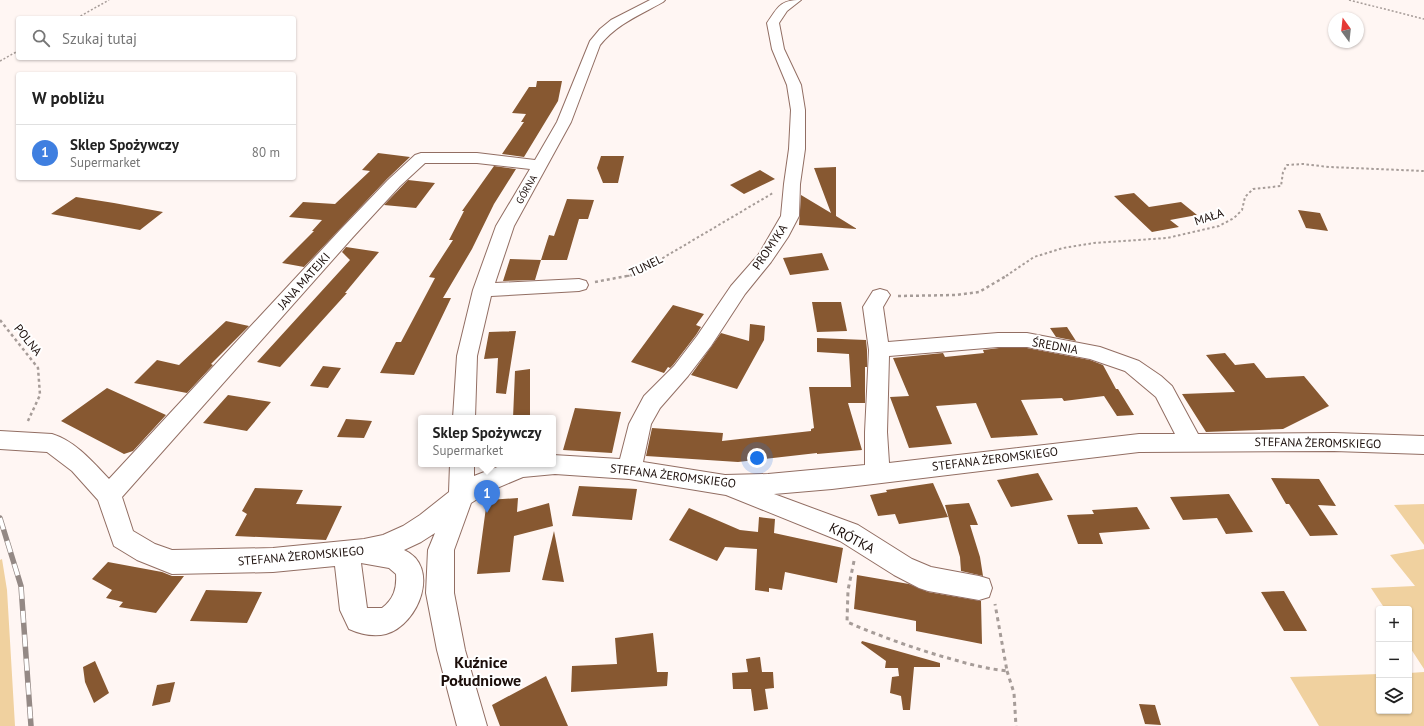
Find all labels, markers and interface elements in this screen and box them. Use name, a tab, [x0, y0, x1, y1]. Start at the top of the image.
north arrow	[1328, 12, 1364, 48]
search box	[16, 16, 296, 60]
icon: search	[30, 27, 52, 49]
text: Szukaj tutaj	[62, 29, 137, 48]
text: W pobliżu	[32, 87, 104, 109]
text: Sklep Spożywczy	[70, 135, 179, 154]
text: 1	[41, 144, 49, 161]
text: 80 m	[252, 144, 280, 161]
text: Supermarket	[70, 154, 140, 171]
street label: GÓRNA	[513, 172, 540, 206]
street label: MAŁA	[1192, 205, 1225, 228]
street label: PROMYKA	[749, 221, 790, 272]
street label: JANA MATEJKI	[273, 249, 333, 313]
street label: TUNEL	[627, 251, 665, 280]
street label: POLNA	[11, 321, 46, 358]
street label: ŚREDNIA	[1031, 334, 1079, 357]
popup	[418, 415, 556, 467]
text: Sklep Spożywczy	[433, 423, 541, 442]
street label: STEFANA ŻEROMSKIEGO	[1255, 434, 1381, 451]
text: Supermarket	[433, 442, 503, 459]
street label: STEFANA ŻEROMSKIEGO	[931, 443, 1059, 474]
your location	[747, 448, 767, 468]
street label: STEFANA ŻEROMSKIEGO	[609, 460, 737, 491]
pin: 1	[474, 480, 500, 513]
street label: KRÓTKA	[826, 518, 879, 558]
street label: STEFANA ŻEROMSKIEGO	[237, 543, 365, 568]
map controls	[1376, 606, 1412, 714]
button: +	[1376, 606, 1412, 642]
button: −	[1376, 642, 1412, 678]
district label: Kuźnice Południowe	[441, 652, 521, 690]
button: layers	[1376, 678, 1412, 714]

